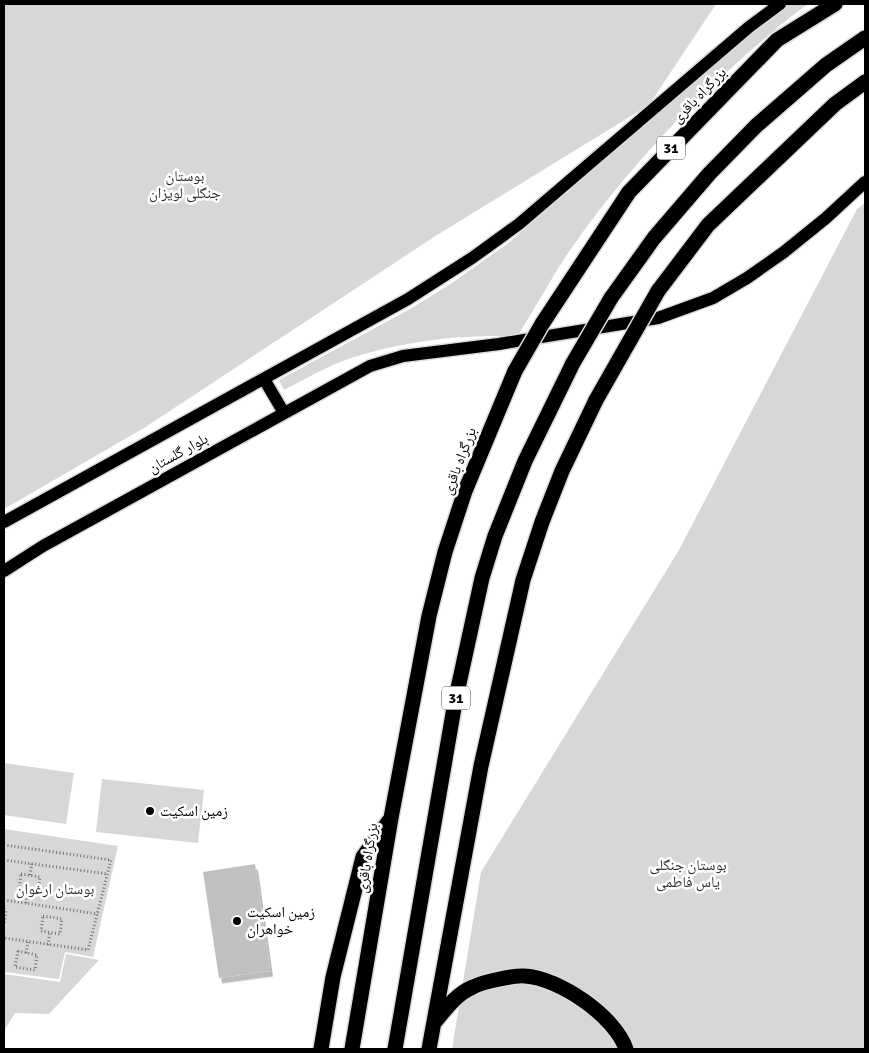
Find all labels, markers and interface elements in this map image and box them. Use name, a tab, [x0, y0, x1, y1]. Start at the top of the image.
street label: بزرگراه باقری	[668, 63, 731, 127]
road number: 31	[657, 136, 685, 160]
park label: بوستان جنگلی لویزان	[149, 167, 221, 203]
street label: بزرگراه باقری	[438, 425, 481, 498]
street label: بلوار گلستان	[145, 429, 211, 478]
road number: 31	[442, 686, 470, 710]
place label: زمین اسکیت	[160, 802, 228, 821]
marker: زمین اسکیت	[144, 805, 156, 817]
street label: بزرگراه باقری	[353, 822, 382, 895]
park label: بوستان جنگلی یاس فاطمی	[649, 856, 727, 892]
park label: بوستان ارغوان	[16, 880, 94, 899]
place label: زمین اسکیت خواهران	[247, 903, 315, 939]
marker: زمین اسکیت خواهران	[231, 915, 243, 927]

